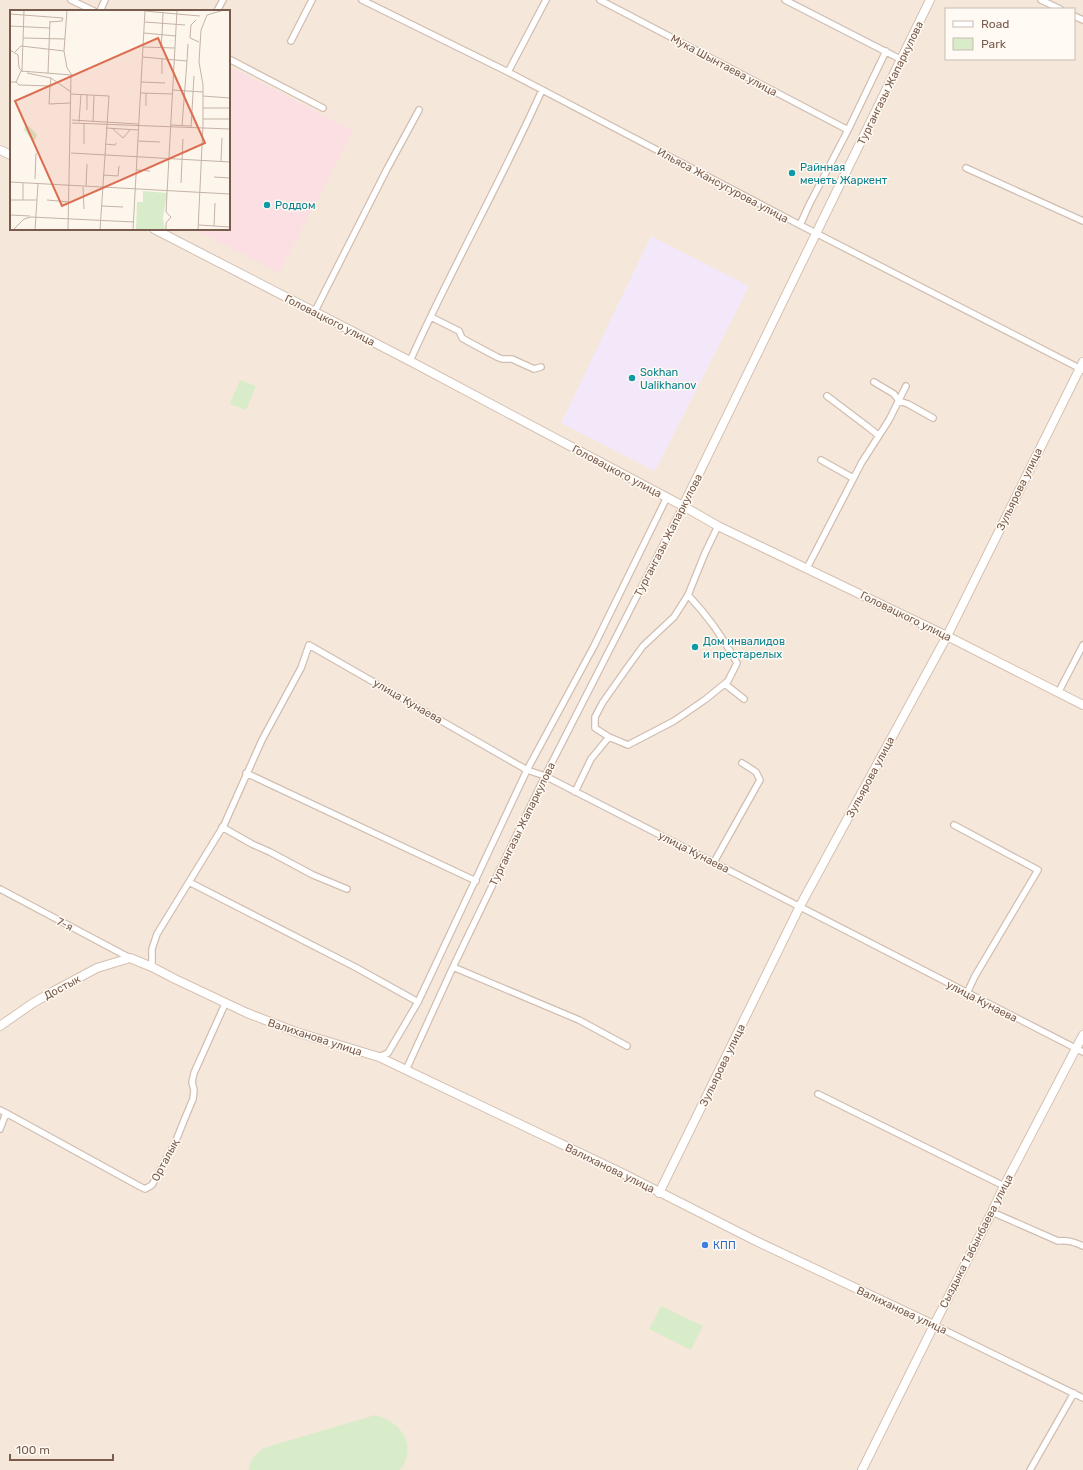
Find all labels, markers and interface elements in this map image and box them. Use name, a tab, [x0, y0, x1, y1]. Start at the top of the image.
legend	[945, 8, 1075, 60]
inset map	[10, 10, 230, 230]
text: Road	[981, 17, 1009, 31]
street label: Тургангазы Жапаркулова	[855, 19, 926, 147]
street label: Мука Шынтаева улица	[668, 32, 779, 99]
text: Park	[981, 37, 1007, 51]
street label: Ильяса Жансугурова улица	[655, 145, 791, 226]
place label: Райнная мечеть Жаркент	[800, 161, 888, 187]
marker: Райнная мечеть Жаркент	[787, 168, 797, 178]
place label: Роддом	[275, 199, 315, 212]
marker: Роддом	[262, 200, 272, 210]
street label: Головацкого улица	[282, 292, 377, 349]
place label: Sokhan Ualikhanov	[640, 366, 696, 392]
marker: Sokhan Ualikhanov	[627, 373, 637, 383]
street label: Головацкого улица	[570, 442, 664, 501]
street label: Зульярова улица	[994, 446, 1045, 532]
street label: Тургангазы Жапаркулова	[632, 472, 705, 599]
street label: Головацкого улица	[858, 589, 953, 644]
place label: Дом инвалидов и престарелых	[703, 635, 785, 661]
marker: Дом инвалидов и престарелых	[690, 642, 700, 652]
street label: улица Кунаева	[371, 676, 445, 727]
street label: Зульярова улица	[844, 735, 897, 820]
street label: Тургангазы Жапаркулова	[487, 760, 558, 888]
street label: улица Кунаева	[656, 829, 731, 876]
street label: 7-я	[54, 915, 75, 934]
street label: Достык	[42, 972, 83, 1002]
street label: улица Кунаева	[944, 978, 1019, 1025]
street label: Валиханова улица	[266, 1016, 364, 1059]
street label: Зульярова улица	[697, 1022, 748, 1108]
street label: Орталық	[149, 1136, 182, 1184]
street label: Валиханова улица	[563, 1141, 657, 1196]
street label: Сыздыка Табынбаева улица	[937, 1172, 1016, 1310]
place label: КПП	[713, 1239, 736, 1252]
marker: КПП	[700, 1240, 710, 1250]
street label: Валиханова улица	[855, 1284, 949, 1337]
scale bar	[10, 1436, 113, 1462]
text: 100 m	[16, 1443, 50, 1457]

